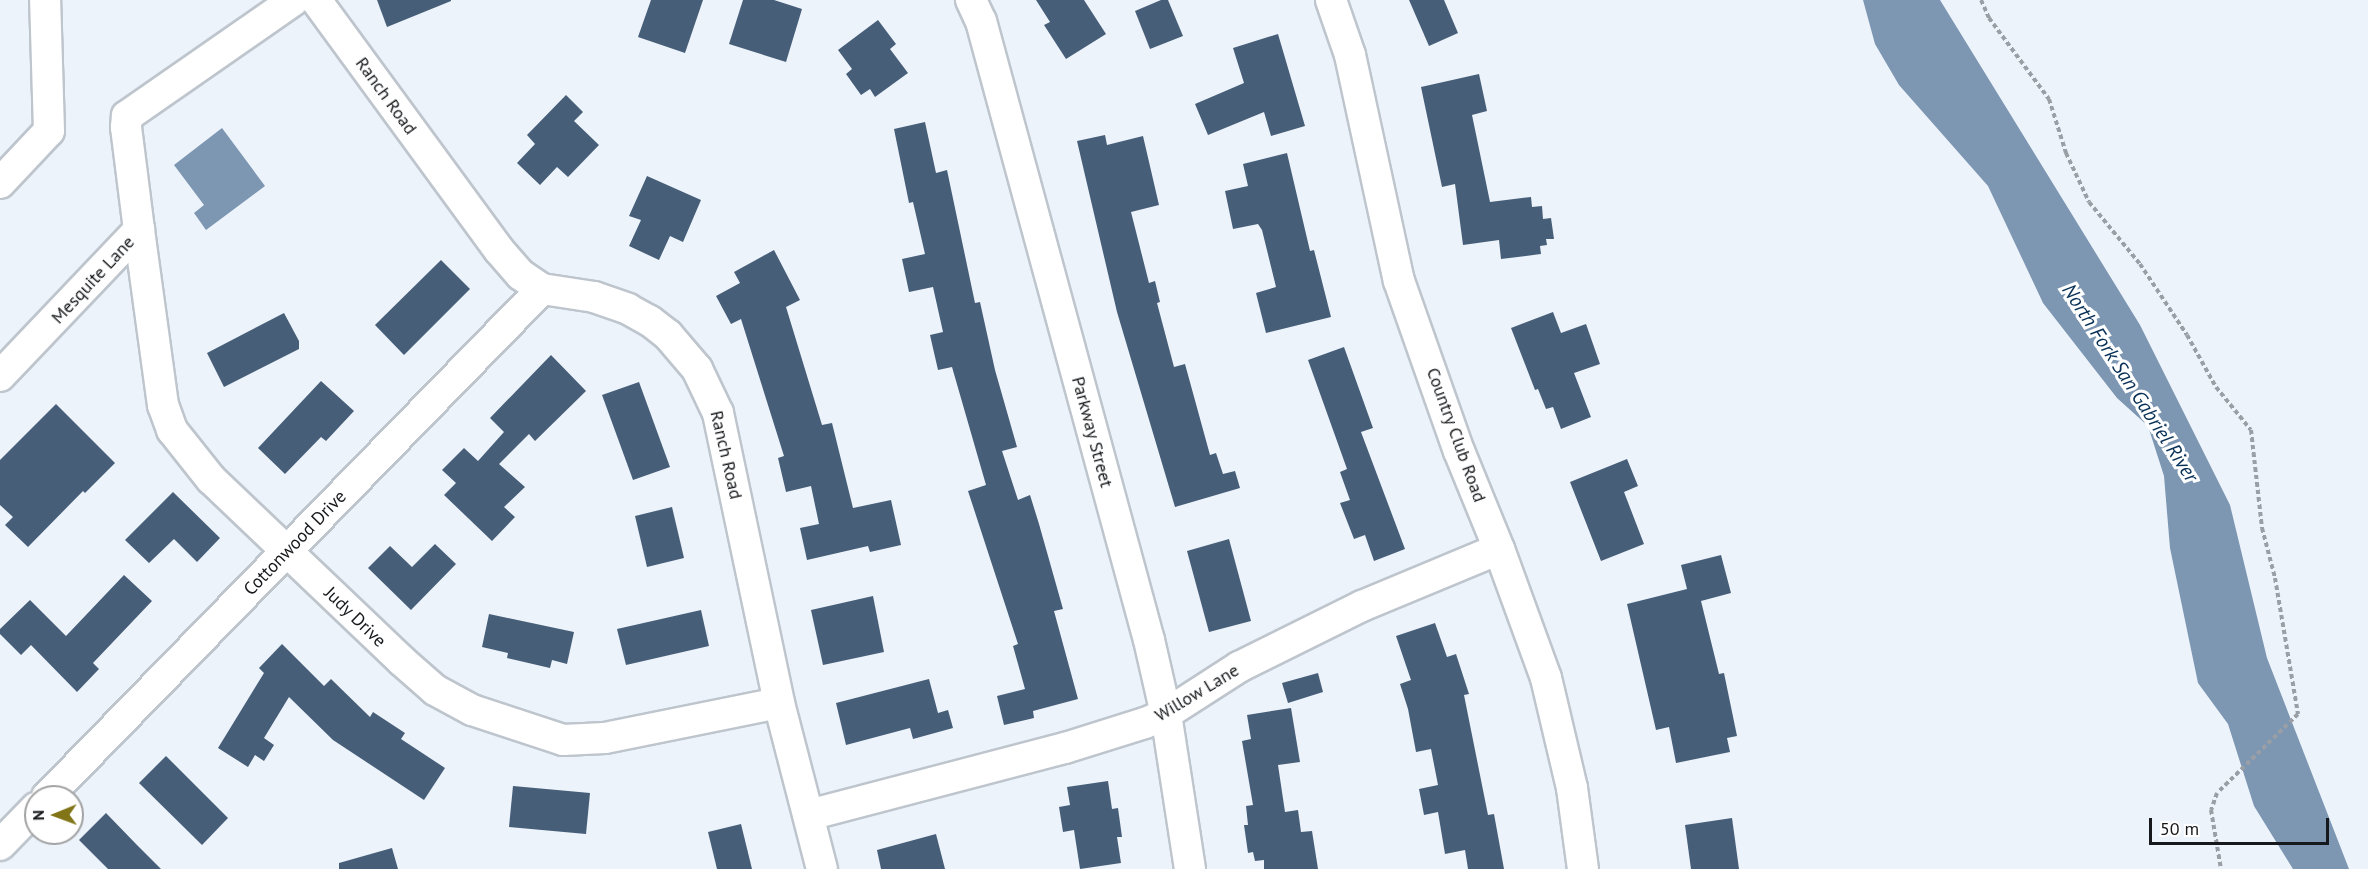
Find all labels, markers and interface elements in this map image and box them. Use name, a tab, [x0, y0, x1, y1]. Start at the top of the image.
street label: Ranch Road	[351, 53, 421, 139]
street label: Mesquite Lane	[47, 232, 139, 328]
water label: North Fork San Gabriel River	[2057, 279, 2203, 487]
street label: Country Club Road	[1422, 365, 1490, 505]
street label: Parkway Street	[1067, 374, 1117, 490]
street label: Ranch Road	[705, 409, 747, 501]
street label: Cottonwood Drive	[239, 486, 351, 600]
street label: Judy Drive	[319, 582, 391, 652]
street label: Willow Lane	[1151, 659, 1243, 727]
north arrow	[24, 785, 84, 845]
scale bar	[2152, 806, 2332, 844]
text: N	[28, 810, 48, 821]
text: 50 m	[2160, 817, 2199, 840]

